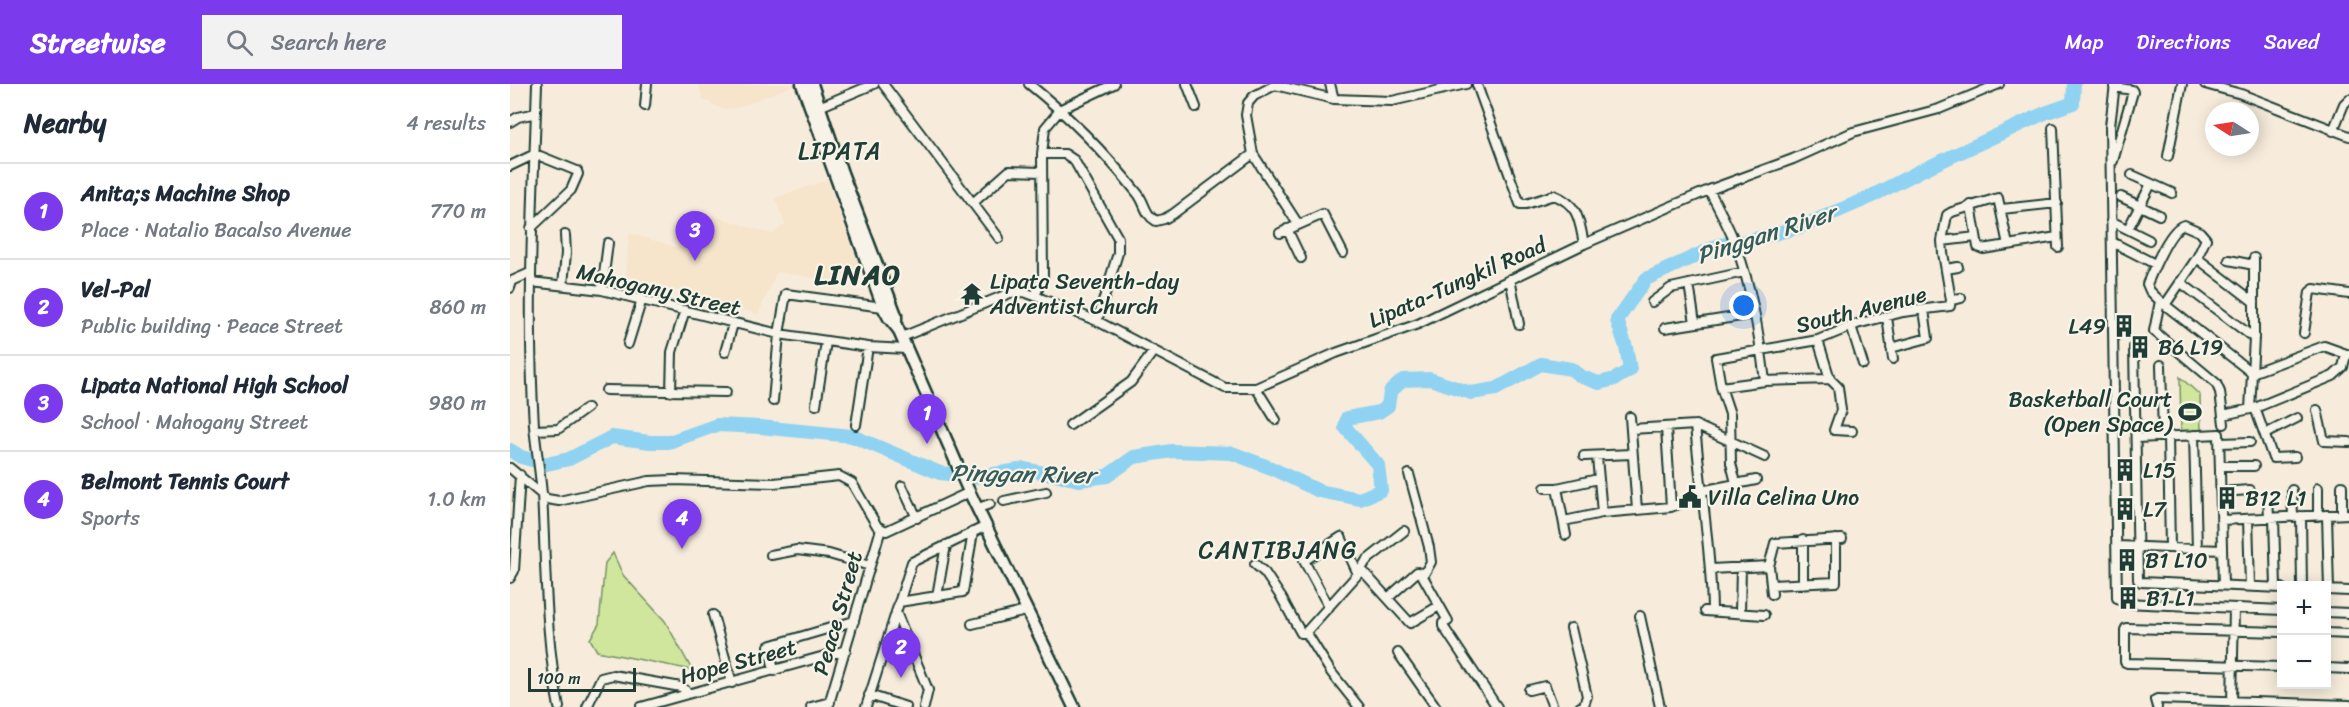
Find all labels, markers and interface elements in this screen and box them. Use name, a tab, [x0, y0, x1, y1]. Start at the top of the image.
search box	[202, 15, 622, 69]
text: Streetwise	[30, 18, 166, 67]
text: Search here	[271, 23, 387, 62]
text: Map	[2065, 23, 2103, 61]
text: Directions	[2136, 23, 2231, 61]
text: Saved	[2264, 23, 2319, 61]
icon: search	[223, 26, 256, 59]
text: Nearby	[24, 100, 106, 146]
north arrow	[2205, 102, 2259, 156]
text: 4 results	[406, 106, 486, 141]
district label: LIPATA	[798, 130, 882, 172]
text: Anita;s Machine Shop	[81, 174, 290, 213]
water label: Pinggan River	[1691, 190, 1845, 276]
text: 1	[39, 194, 48, 229]
text: 770 m	[430, 194, 486, 229]
pin: 3	[676, 212, 714, 261]
text: Place · Natalio Bacalso Avenue	[81, 213, 352, 248]
street label: Lipata-Tungkil Road	[1362, 225, 1554, 339]
district label: LINAO	[814, 250, 902, 299]
street label: Mahogany Street	[573, 252, 745, 327]
place label: Lipata Seventh-day Adventist Church	[989, 262, 1180, 326]
text: Vel-Pal	[81, 270, 150, 309]
street label: South Avenue	[1791, 274, 1931, 345]
temple icon: Lipata Seventh-day Adventist Church	[959, 281, 985, 307]
text: 2	[38, 290, 49, 325]
text: 860 m	[429, 290, 486, 325]
your location	[1729, 291, 1758, 320]
place label: L49	[2069, 307, 2106, 346]
text: Public building · Peace Street	[81, 309, 343, 344]
building icon: L49	[2111, 313, 2137, 339]
place label: B6 L19	[2158, 328, 2223, 367]
building icon: B6 L19	[2127, 334, 2153, 360]
text: Lipata National High School	[81, 366, 348, 405]
place label: Basketball Court (Open Space)	[2008, 380, 2173, 444]
text: 3	[38, 386, 49, 421]
text: 980 m	[428, 386, 486, 421]
pin: 1	[908, 394, 946, 444]
sports icon: Basketball Court (Open Space)	[2177, 399, 2203, 425]
text: School · Mahogany Street	[81, 405, 308, 440]
place label: L15	[2143, 451, 2176, 490]
water label: Pinggan River	[951, 452, 1100, 496]
building icon: L15	[2112, 457, 2138, 483]
text: Belmont Tennis Court	[81, 462, 289, 501]
place label: Villa Celina Uno	[1708, 478, 1859, 517]
place label: B12 L1	[2245, 479, 2306, 518]
text: 4	[37, 482, 50, 517]
text: 1.0 km	[428, 482, 486, 517]
public building icon: Villa Celina Uno	[1677, 484, 1703, 510]
building icon: B12 L1	[2214, 485, 2240, 511]
place label: L7	[2143, 490, 2167, 529]
building icon: L7	[2112, 496, 2138, 522]
pin: 4	[662, 500, 702, 549]
text: Sports	[81, 501, 140, 536]
district label: CANTIBJANG	[1199, 529, 1357, 571]
place label: B1 L10	[2145, 541, 2208, 580]
street label: Peace Street	[801, 546, 874, 680]
building icon: B1 L10	[2114, 547, 2140, 573]
place label: B1 L1	[2146, 579, 2195, 618]
map controls	[2277, 581, 2331, 689]
button: +	[2277, 581, 2331, 635]
building icon: B1 L1	[2115, 585, 2141, 611]
street label: Hope Street	[675, 627, 801, 696]
pin: 2	[882, 628, 920, 678]
button: −	[2277, 635, 2331, 689]
text: 100 m	[537, 664, 581, 693]
scale bar	[528, 665, 636, 692]

